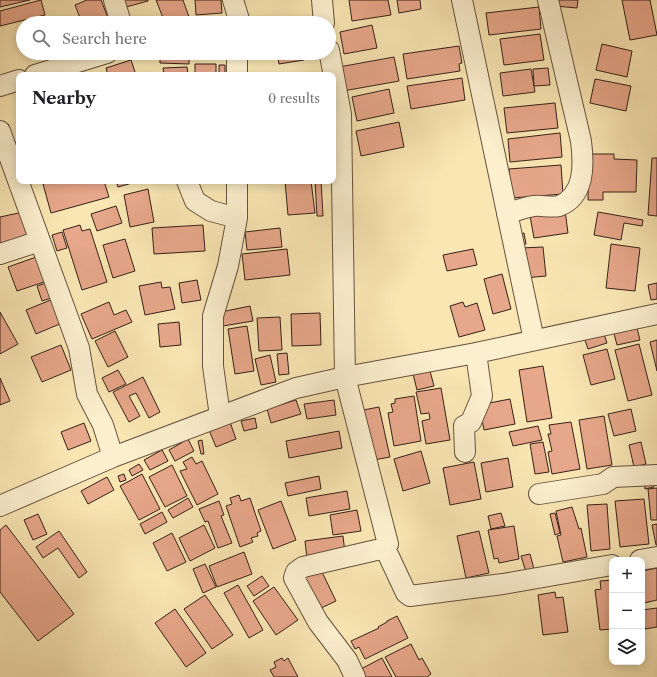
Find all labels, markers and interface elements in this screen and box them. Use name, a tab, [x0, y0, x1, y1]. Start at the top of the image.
search box	[16, 16, 336, 60]
icon: search	[30, 27, 52, 49]
text: Search here	[62, 29, 147, 48]
text: Nearby	[32, 88, 96, 108]
text: 0 results	[268, 90, 320, 106]
map controls	[609, 557, 645, 665]
button: +	[609, 557, 645, 593]
button: −	[609, 593, 645, 629]
button: layers	[609, 629, 645, 665]

